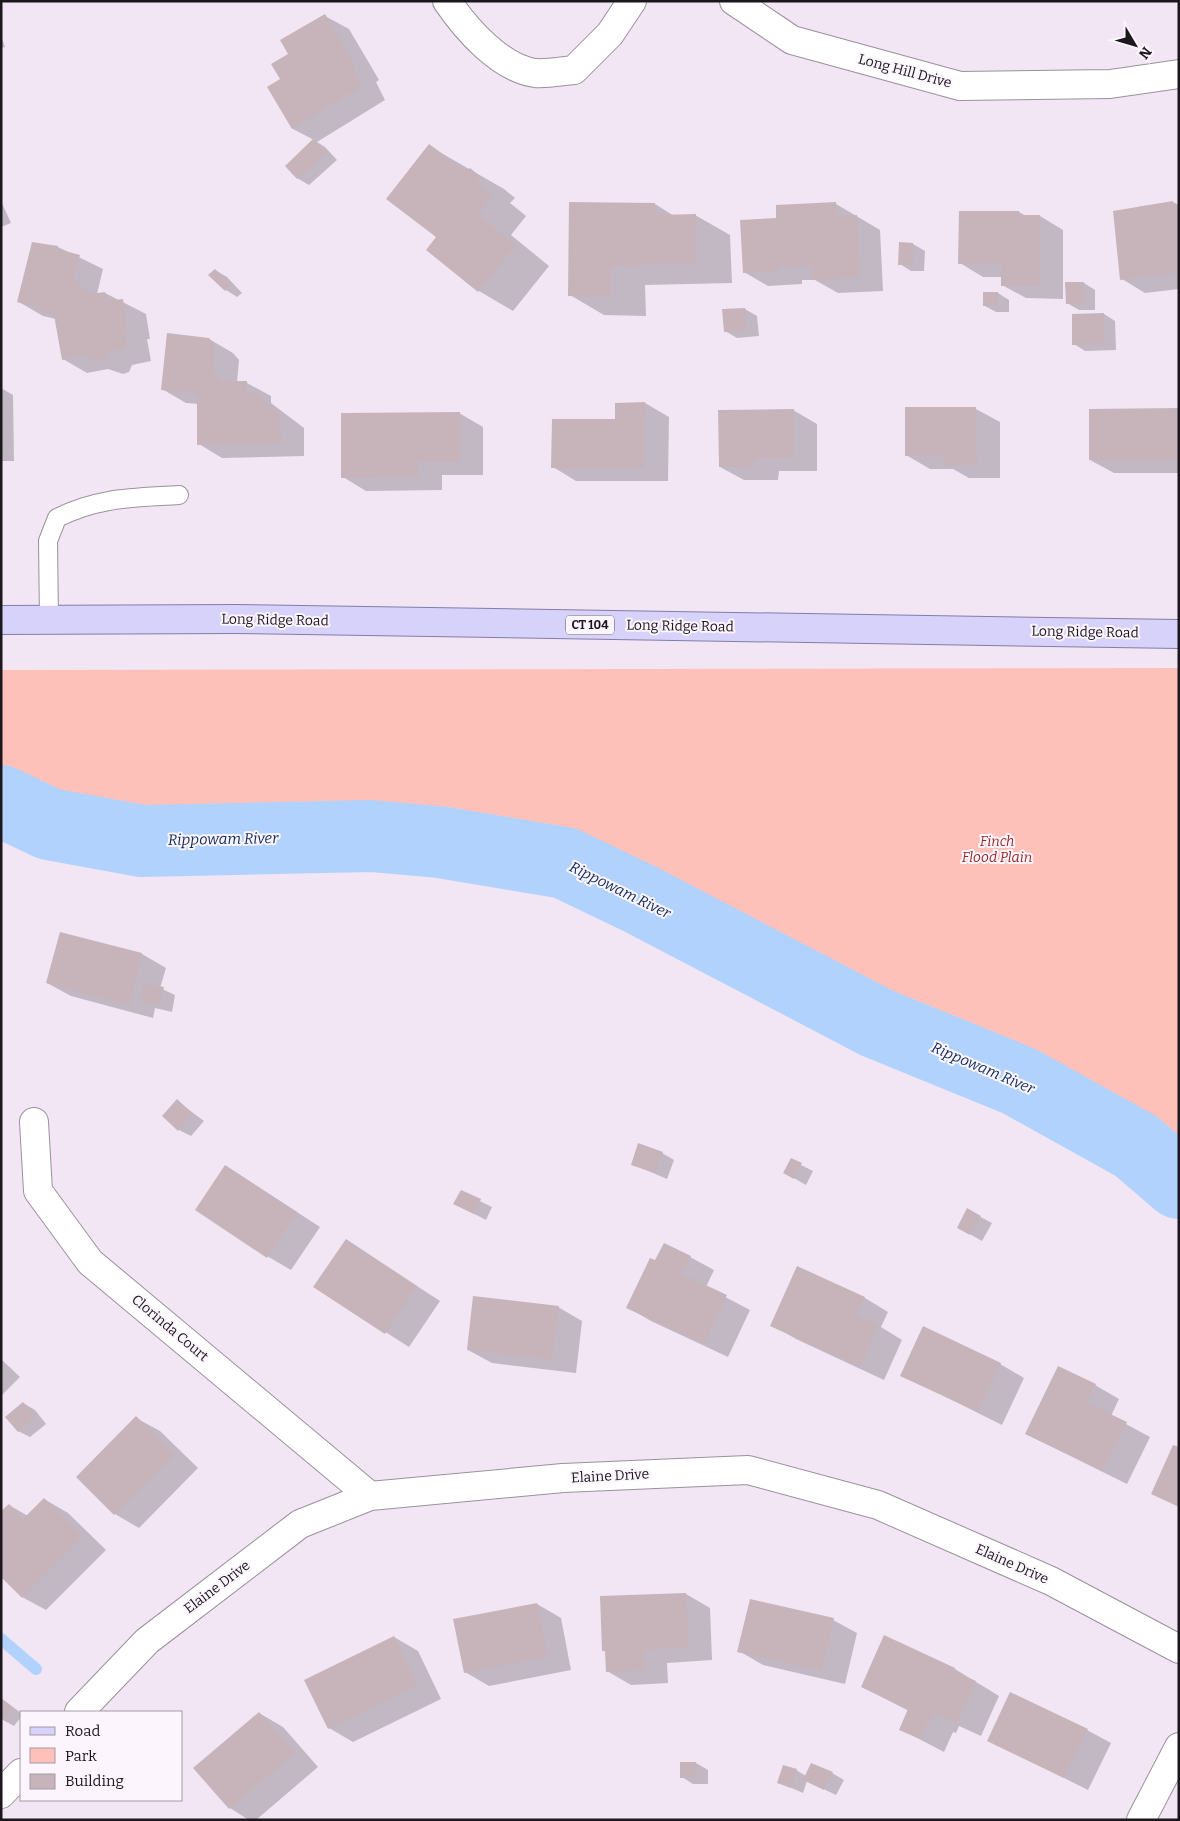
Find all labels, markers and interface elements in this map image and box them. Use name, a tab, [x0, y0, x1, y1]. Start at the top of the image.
north arrow	[1110, 20, 1160, 70]
text: N	[1135, 43, 1155, 62]
street label: Long Hill Drive	[857, 50, 953, 92]
street label: Long Ridge Road	[221, 611, 329, 629]
road number: CT 104	[566, 616, 614, 634]
street label: Long Ridge Road	[626, 617, 734, 635]
street label: Long Ridge Road	[1031, 623, 1139, 641]
water label: Rippowam River	[168, 829, 279, 849]
park label: Finch Flood Plain	[962, 833, 1032, 866]
water label: Rippowam River	[566, 858, 674, 923]
water label: Rippowam River	[929, 1038, 1038, 1098]
street label: Clorinda Court	[128, 1291, 212, 1365]
street label: Elaine Drive	[571, 1465, 649, 1487]
street label: Elaine Drive	[973, 1540, 1051, 1588]
street label: Elaine Drive	[181, 1557, 253, 1617]
legend	[20, 1711, 182, 1801]
text: Road	[65, 1722, 100, 1740]
text: Park	[65, 1747, 97, 1765]
text: Building	[65, 1772, 124, 1790]

